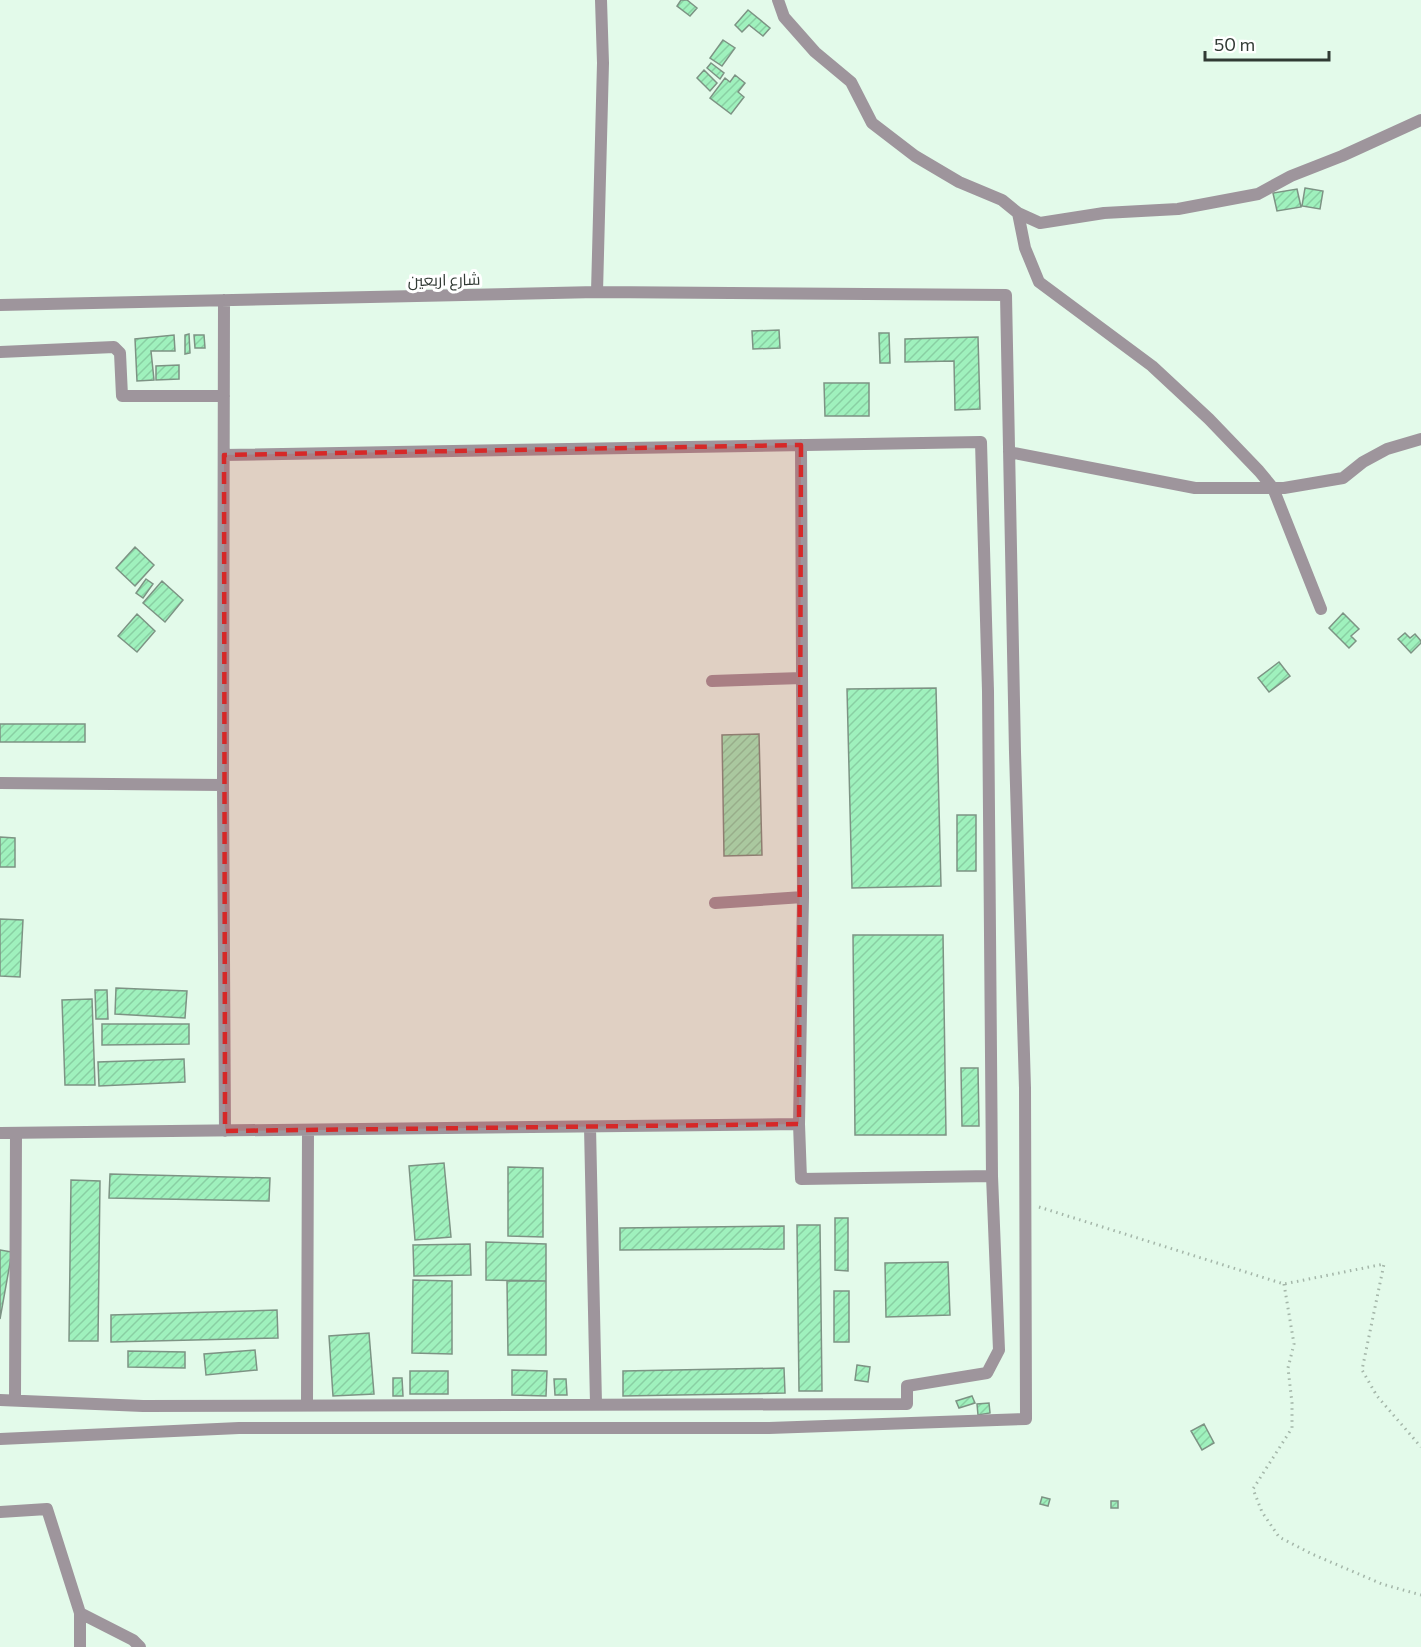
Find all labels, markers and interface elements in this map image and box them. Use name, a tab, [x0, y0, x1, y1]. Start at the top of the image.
scale bar	[1205, 24, 1330, 62]
text: 50 m	[1214, 33, 1255, 55]
street label: شارع اربعين	[407, 269, 481, 292]

